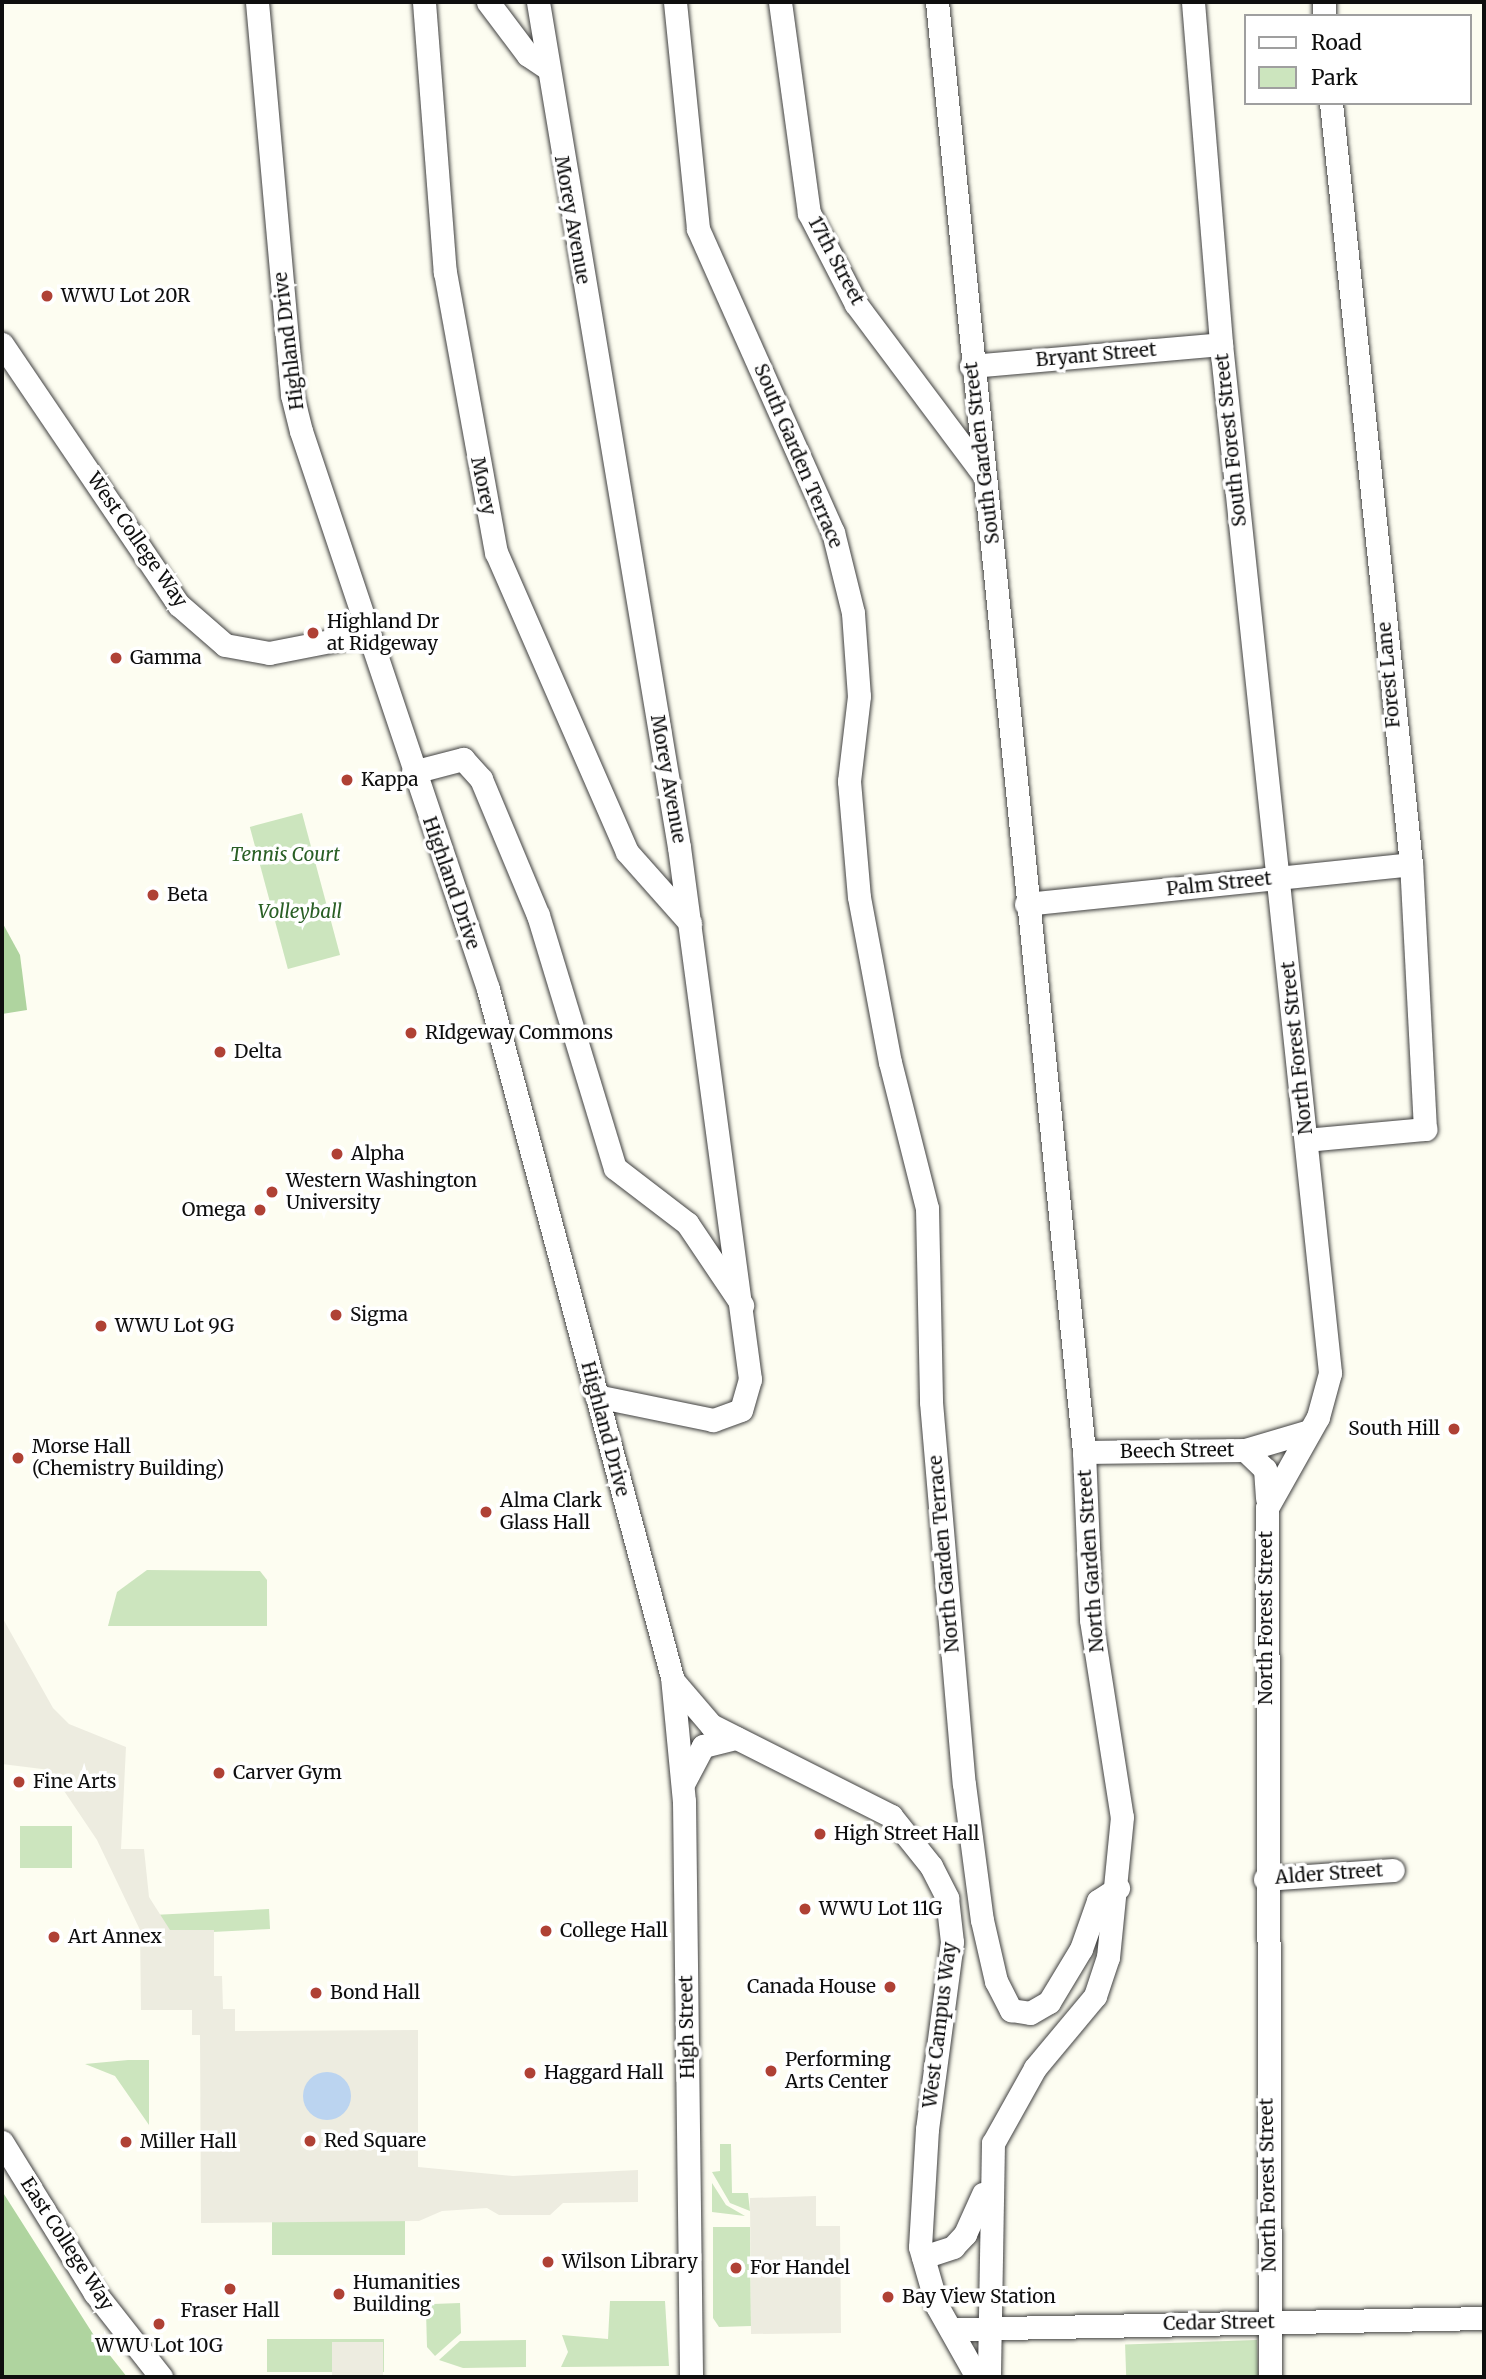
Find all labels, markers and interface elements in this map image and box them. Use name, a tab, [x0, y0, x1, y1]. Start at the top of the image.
legend	[1244, 14, 1472, 105]
text: Road	[1311, 29, 1362, 56]
text: Park	[1311, 64, 1358, 91]
street label: Morey Avenue	[549, 154, 595, 286]
street label: 17th Street	[803, 213, 869, 309]
street label: Highland Drive	[269, 271, 309, 411]
place label: WWU Lot 20R	[61, 285, 190, 307]
marker: WWU Lot 20R	[39, 288, 55, 304]
street label: Bryant Street	[1035, 338, 1157, 372]
street label: South Forest Street	[1211, 352, 1251, 528]
street label: South Garden Terrace	[749, 360, 847, 552]
street label: South Garden Street	[960, 361, 1004, 545]
street label: Morey	[466, 455, 500, 517]
street label: West College Way	[82, 468, 192, 612]
place label: Highland Dr at Ridgeway	[327, 611, 439, 655]
street label: Forest Lane	[1373, 621, 1405, 729]
marker: Highland Dr at Ridgeway	[305, 625, 321, 641]
place label: Gamma	[130, 647, 202, 669]
marker: Gamma	[108, 650, 124, 666]
street label: Morey Avenue	[645, 713, 691, 845]
place label: Kappa	[361, 769, 418, 791]
marker: Kappa	[339, 772, 355, 788]
street label: Highland Drive	[418, 814, 484, 952]
park label: Tennis Court	[230, 844, 340, 866]
street label: Palm Street	[1165, 867, 1273, 901]
place label: Beta	[167, 884, 208, 906]
marker: Beta	[145, 887, 161, 903]
park label: Volleyball	[258, 901, 342, 923]
street label: North Forest Street	[1277, 960, 1317, 1136]
place label: RIdgeway Commons	[425, 1022, 613, 1044]
marker: RIdgeway Commons	[403, 1025, 419, 1041]
place label: Delta	[234, 1041, 282, 1063]
marker: Delta	[212, 1044, 228, 1060]
place label: Alpha	[351, 1143, 404, 1165]
marker: Alpha	[329, 1146, 345, 1162]
place label: Western Washington University	[286, 1170, 477, 1214]
marker: Western Washington University	[264, 1184, 280, 1200]
place label: Omega	[182, 1199, 246, 1221]
marker: Omega	[252, 1202, 268, 1218]
place label: Sigma	[350, 1304, 408, 1326]
marker: Sigma	[328, 1307, 344, 1323]
place label: WWU Lot 9G	[115, 1315, 234, 1337]
marker: WWU Lot 9G	[93, 1318, 109, 1334]
street label: Highland Drive	[576, 1359, 634, 1499]
place label: South Hill	[1348, 1418, 1440, 1440]
marker: South Hill	[1446, 1421, 1462, 1437]
place label: Morse Hall (Chemistry Building)	[32, 1436, 224, 1480]
street label: Beech Street	[1120, 1439, 1234, 1463]
marker: Morse Hall (Chemistry Building)	[10, 1450, 26, 1466]
street label: North Garden Terrace	[924, 1454, 964, 1654]
street label: North Garden Street	[1073, 1469, 1109, 1653]
place label: Alma Clark Glass Hall	[500, 1490, 602, 1534]
marker: Alma Clark Glass Hall	[478, 1504, 494, 1520]
street label: North Forest Street	[1255, 1531, 1277, 1705]
place label: Carver Gym	[233, 1762, 342, 1784]
marker: Carver Gym	[211, 1765, 227, 1781]
place label: Fine Arts	[33, 1771, 116, 1793]
marker: Fine Arts	[11, 1774, 27, 1790]
place label: High Street Hall	[834, 1823, 979, 1845]
marker: High Street Hall	[812, 1826, 828, 1842]
street label: Alder Street	[1274, 1859, 1384, 1889]
place label: WWU Lot 11G	[819, 1898, 942, 1920]
marker: WWU Lot 11G	[797, 1901, 813, 1917]
place label: College Hall	[560, 1920, 668, 1942]
marker: College Hall	[538, 1923, 554, 1939]
place label: Art Annex	[68, 1926, 162, 1948]
marker: Art Annex	[46, 1929, 62, 1945]
street label: West Campus Way	[919, 1941, 961, 2109]
street label: High Street	[675, 1975, 699, 2079]
place label: Canada House	[747, 1976, 876, 1998]
marker: Canada House	[882, 1979, 898, 1995]
place label: Bond Hall	[330, 1982, 420, 2004]
marker: Bond Hall	[308, 1985, 324, 2001]
place label: Performing Arts Center	[785, 2049, 891, 2093]
place label: Haggard Hall	[544, 2062, 664, 2084]
marker: Performing Arts Center	[763, 2063, 779, 2079]
marker: Haggard Hall	[522, 2065, 538, 2081]
street label: North Forest Street	[1255, 2098, 1281, 2272]
place label: Red Square	[324, 2130, 426, 2152]
place label: Miller Hall	[140, 2131, 237, 2153]
marker: Red Square	[302, 2133, 318, 2149]
marker: Miller Hall	[118, 2134, 134, 2150]
street label: East College Way	[16, 2173, 118, 2315]
place label: Wilson Library	[562, 2251, 698, 2273]
marker: Wilson Library	[540, 2254, 556, 2270]
place label: For Handel	[750, 2257, 850, 2279]
marker: For Handel	[728, 2260, 744, 2276]
place label: Humanities Building	[353, 2272, 460, 2316]
marker: Fraser Hall	[222, 2281, 238, 2297]
marker: Humanities Building	[331, 2286, 347, 2302]
place label: Bay View Station	[902, 2286, 1056, 2308]
marker: Bay View Station	[880, 2289, 896, 2305]
place label: Fraser Hall	[180, 2300, 280, 2322]
street label: Cedar Street	[1163, 2311, 1275, 2335]
marker: WWU Lot 10G	[151, 2316, 167, 2332]
place label: WWU Lot 10G	[95, 2335, 223, 2357]

